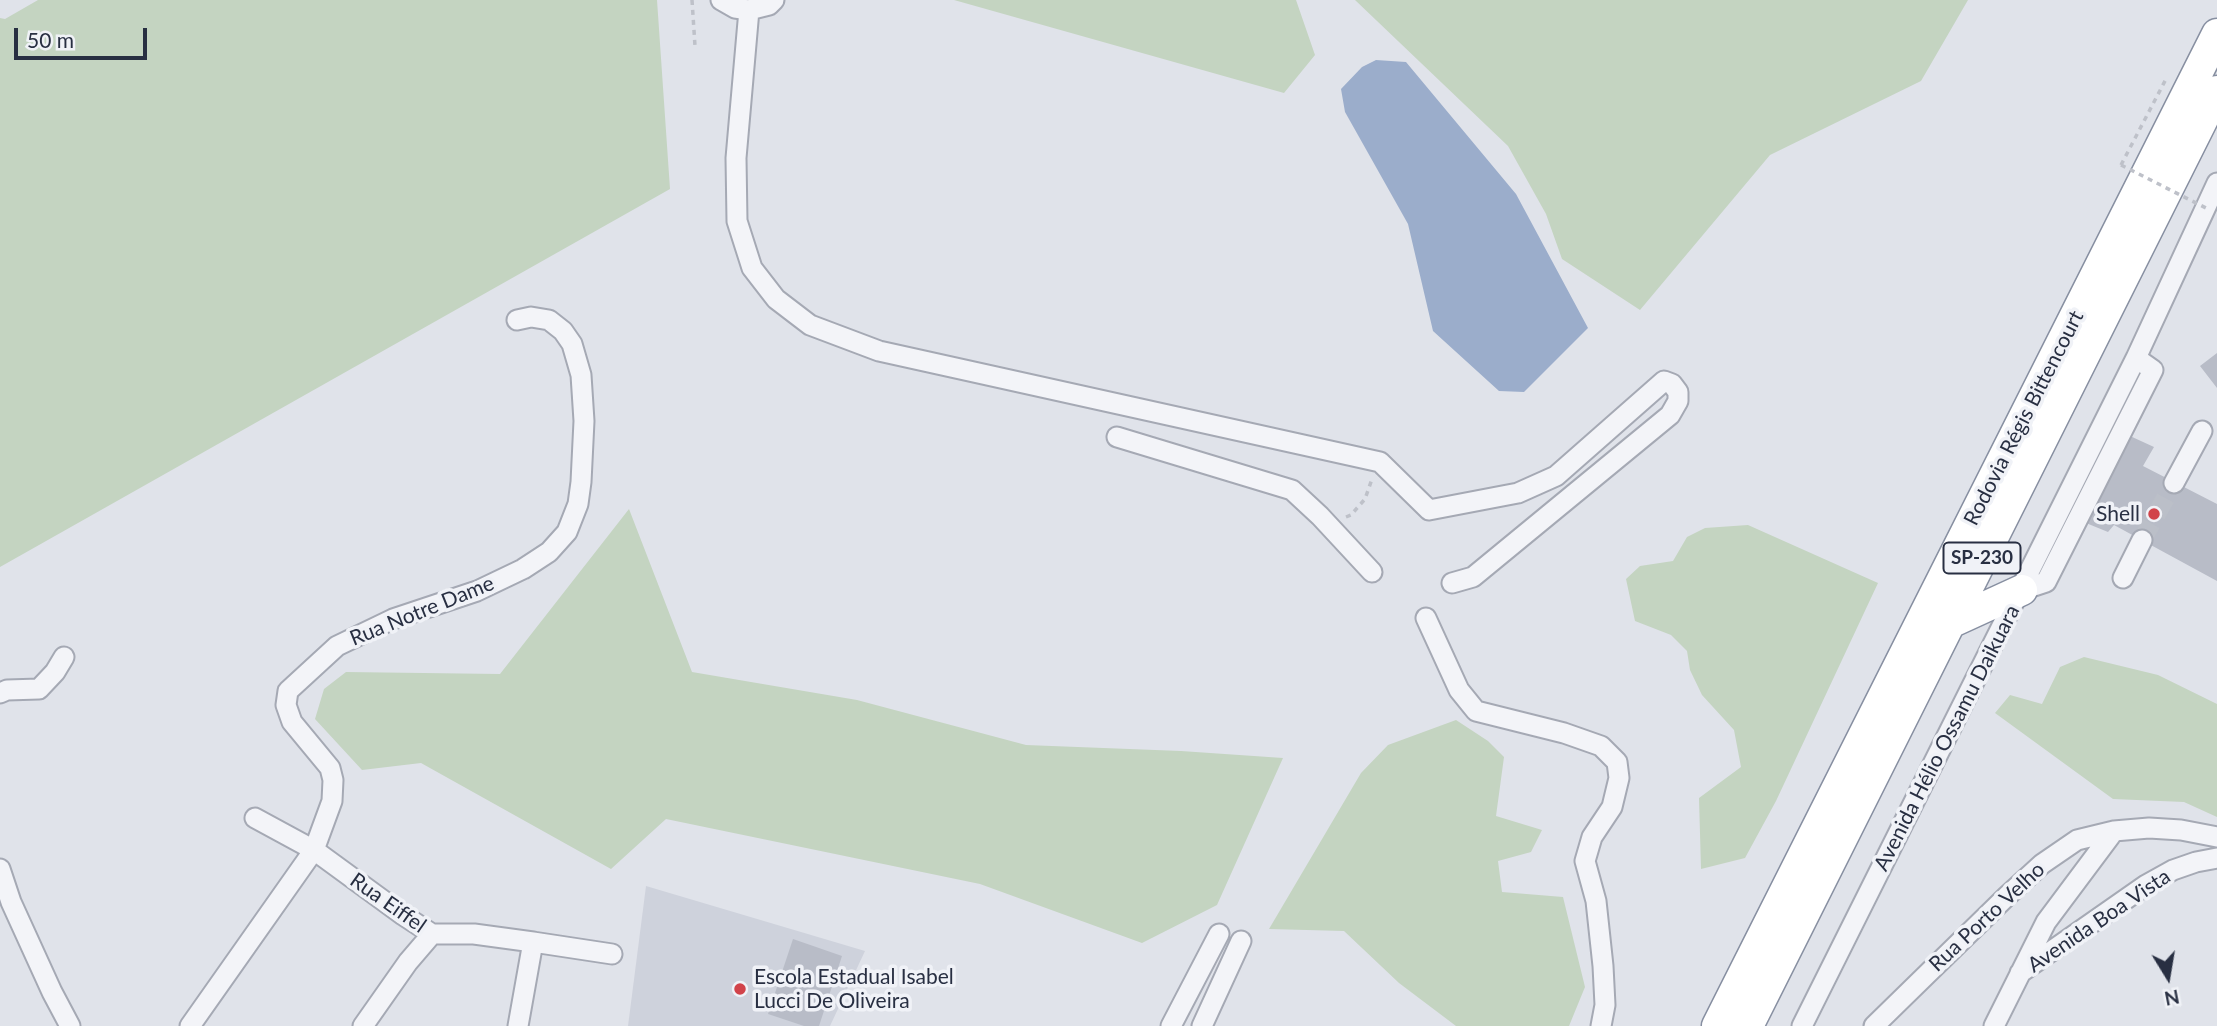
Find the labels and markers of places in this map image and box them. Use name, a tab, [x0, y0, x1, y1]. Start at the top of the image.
place label: Shell	[2096, 501, 2140, 527]
marker: Shell	[2146, 506, 2162, 522]
place label: Escola Estadual Isabel Lucci De Oliveira	[754, 964, 954, 1014]
marker: Escola Estadual Isabel Lucci De Oliveira	[732, 981, 748, 997]

